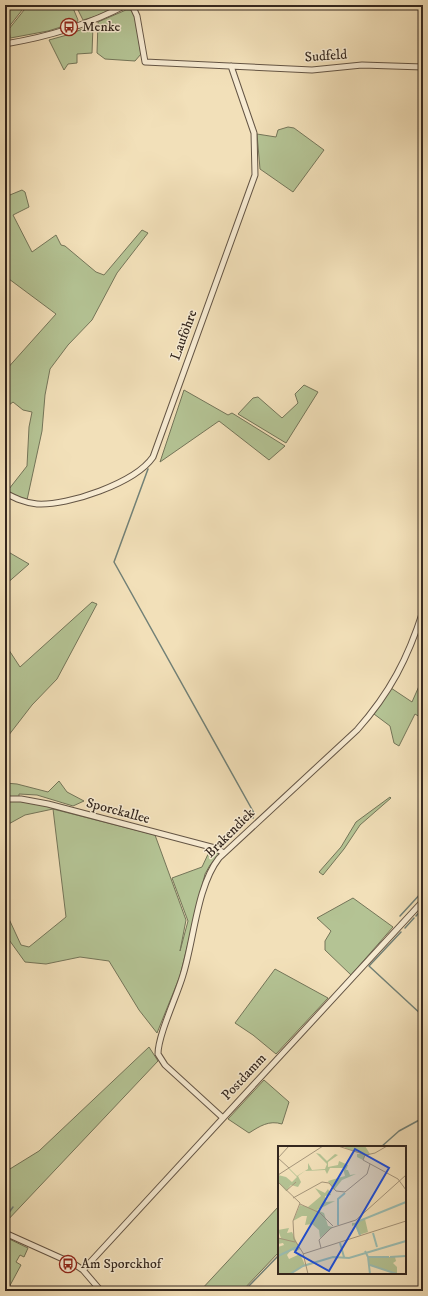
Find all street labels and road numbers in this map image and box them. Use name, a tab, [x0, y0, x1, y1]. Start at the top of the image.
street label: Sudfeld	[304, 46, 348, 66]
street label: Lauföhre	[167, 307, 201, 363]
street label: Sporckallee	[84, 794, 152, 828]
street label: Brakendiek	[201, 804, 259, 862]
street label: Postdamm	[218, 1049, 271, 1104]

